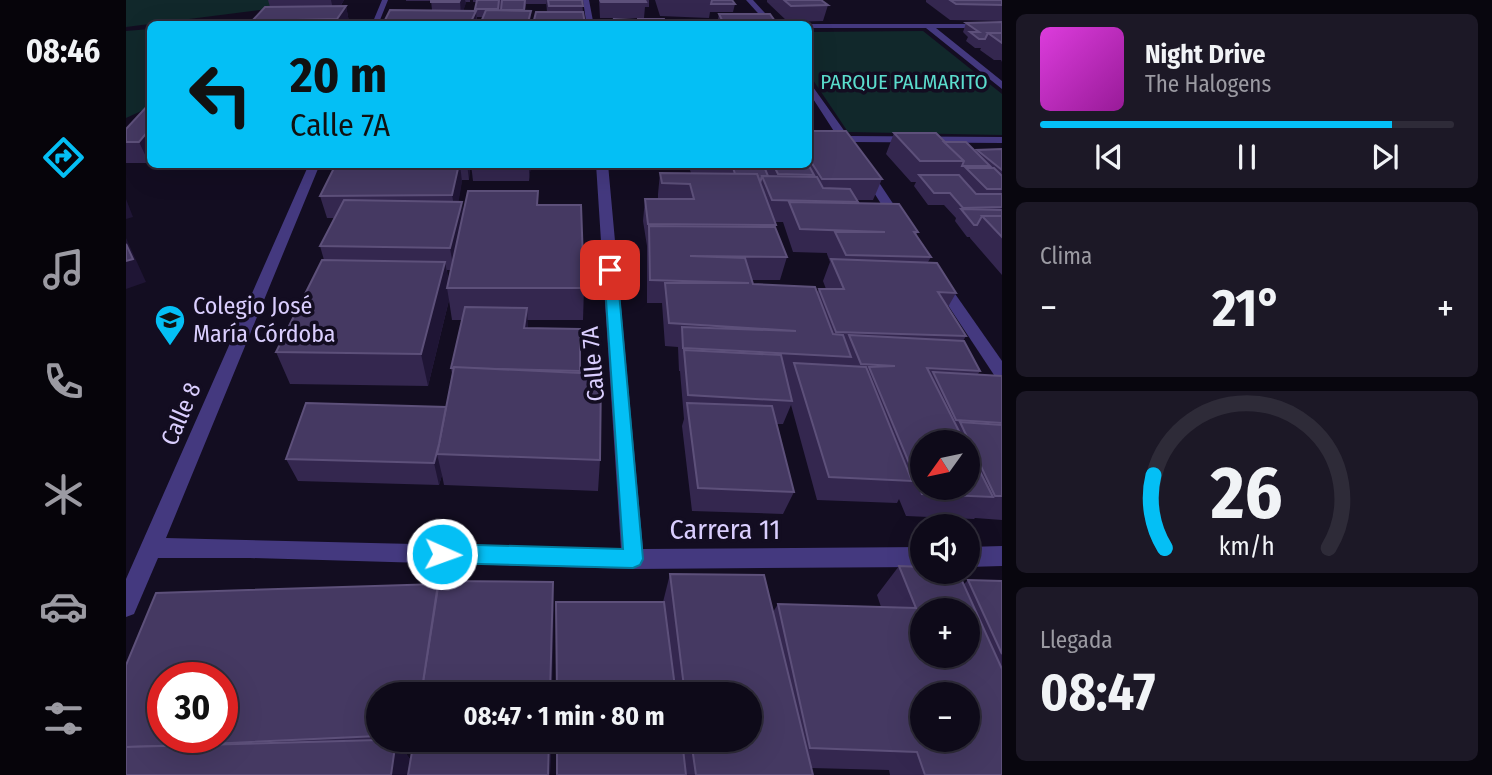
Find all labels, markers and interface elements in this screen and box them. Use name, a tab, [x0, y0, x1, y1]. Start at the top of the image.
text: 08:46	[26, 32, 100, 70]
text: Night Drive	[1145, 39, 1265, 70]
text: 20 m	[290, 46, 387, 105]
icon: left	[175, 49, 266, 140]
park label: PARQUE PALMARITO	[820, 69, 988, 95]
text: The Halogens	[1145, 70, 1271, 98]
text: Calle 7A	[290, 106, 390, 144]
icon: directions	[39, 133, 88, 182]
icon: previous	[1090, 138, 1128, 176]
icon: pause	[1228, 138, 1266, 176]
icon: next	[1366, 138, 1404, 176]
pin	[580, 240, 640, 300]
text: Clima	[1040, 242, 1092, 270]
icon: music	[39, 245, 88, 294]
icon: arrive	[591, 251, 629, 289]
text: 21°	[1212, 277, 1282, 340]
text: −	[1040, 285, 1057, 331]
text: +	[1437, 285, 1454, 331]
place label: Colegio José María Córdoba	[193, 292, 336, 348]
school or university icon: Colegio José María Córdoba	[153, 303, 187, 347]
street label: Calle 7A	[576, 325, 610, 403]
icon: phone	[39, 357, 88, 406]
street label: Calle 8	[155, 378, 207, 450]
north arrow	[910, 430, 980, 500]
map controls	[910, 430, 980, 752]
text: 26	[1210, 450, 1283, 537]
icon: climate	[39, 470, 88, 519]
street label: Carrera 11	[670, 513, 780, 546]
button: sound	[910, 514, 980, 584]
position arrow	[405, 517, 479, 591]
text: km/h	[1219, 531, 1275, 561]
icon: car	[39, 582, 88, 631]
button: +	[910, 598, 980, 668]
text: Llegada	[1040, 626, 1112, 654]
text: 08:47	[1040, 661, 1155, 724]
speed limit sign: 30	[147, 662, 238, 753]
button: −	[910, 682, 980, 752]
icon: filters	[39, 694, 88, 743]
text: 08:47 · 1 min · 80 m	[464, 701, 664, 732]

